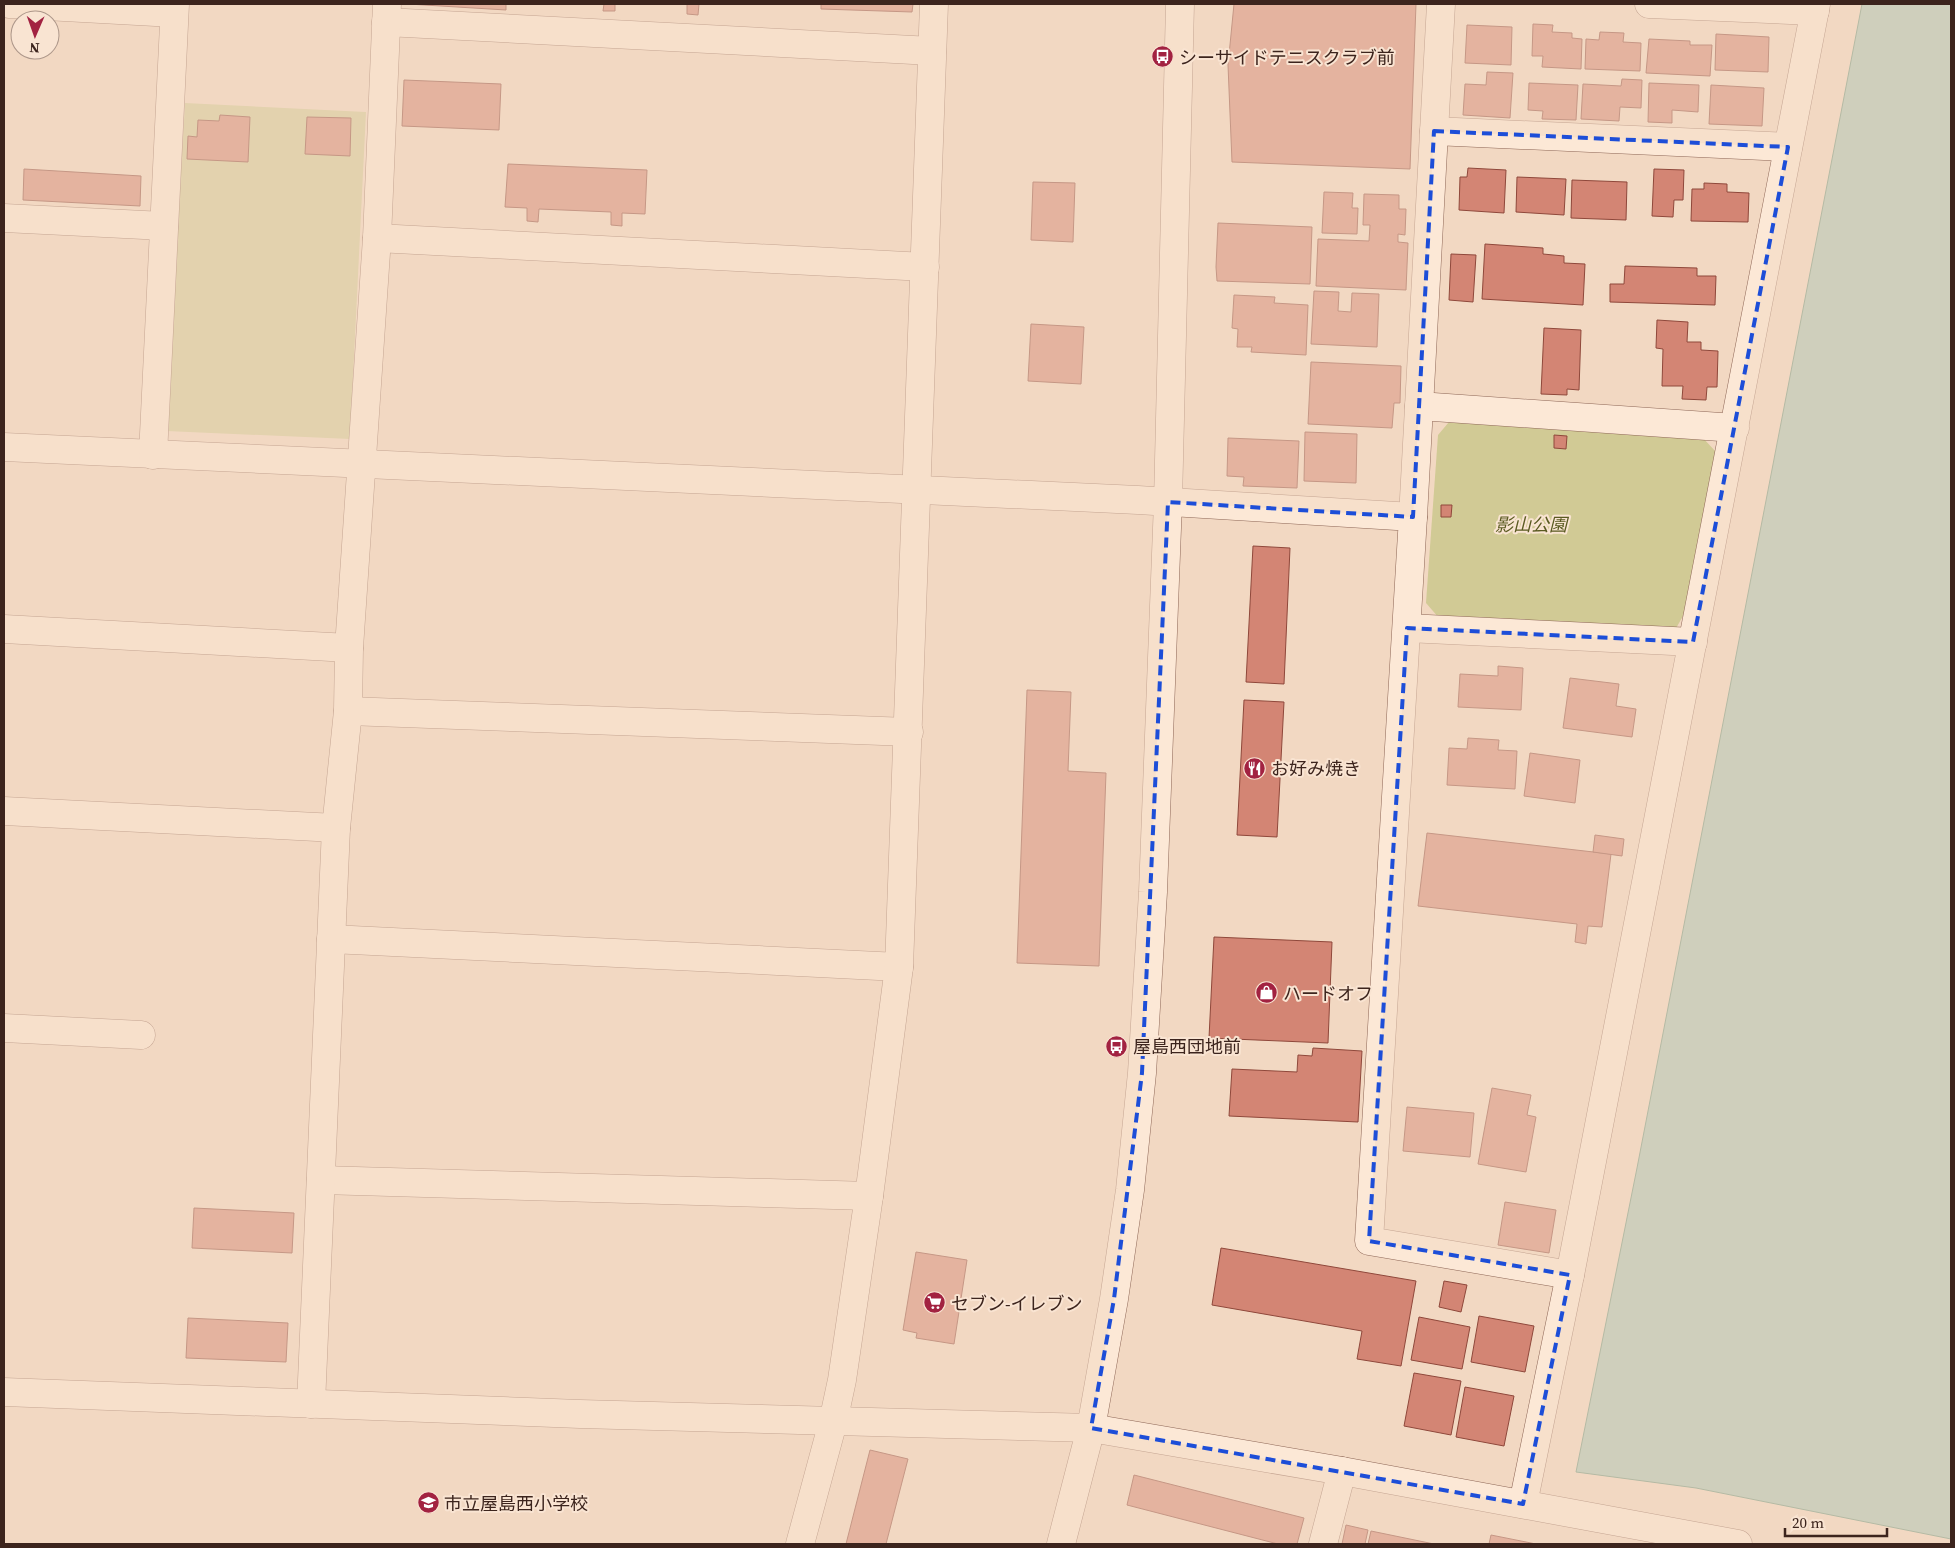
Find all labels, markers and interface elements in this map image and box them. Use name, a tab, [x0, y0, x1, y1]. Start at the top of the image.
north arrow	[10, 10, 60, 60]
text: N	[29, 38, 40, 58]
bus stop icon: シーサイドテニスクラブ前	[1151, 45, 1175, 69]
place label: シーサイドテニスクラブ前	[1179, 45, 1395, 70]
park label: 影山公園	[1495, 512, 1570, 537]
restaurant icon: お好み焼き	[1243, 756, 1267, 780]
place label: お好み焼き	[1271, 756, 1361, 781]
shop icon: ハードオフ	[1255, 981, 1279, 1005]
place label: ハードオフ	[1283, 981, 1373, 1006]
bus stop icon: 屋島西団地前	[1105, 1034, 1129, 1058]
place label: 屋島西団地前	[1133, 1034, 1241, 1059]
supermarket icon: セブン-イレブン	[923, 1291, 947, 1315]
place label: セブン-イレブン	[951, 1291, 1083, 1316]
school or university icon: 市立屋島西小学校	[416, 1491, 440, 1515]
place label: 市立屋島西小学校	[444, 1491, 588, 1516]
scale bar	[1785, 1506, 1888, 1538]
text: 20 m	[1792, 1512, 1824, 1533]

